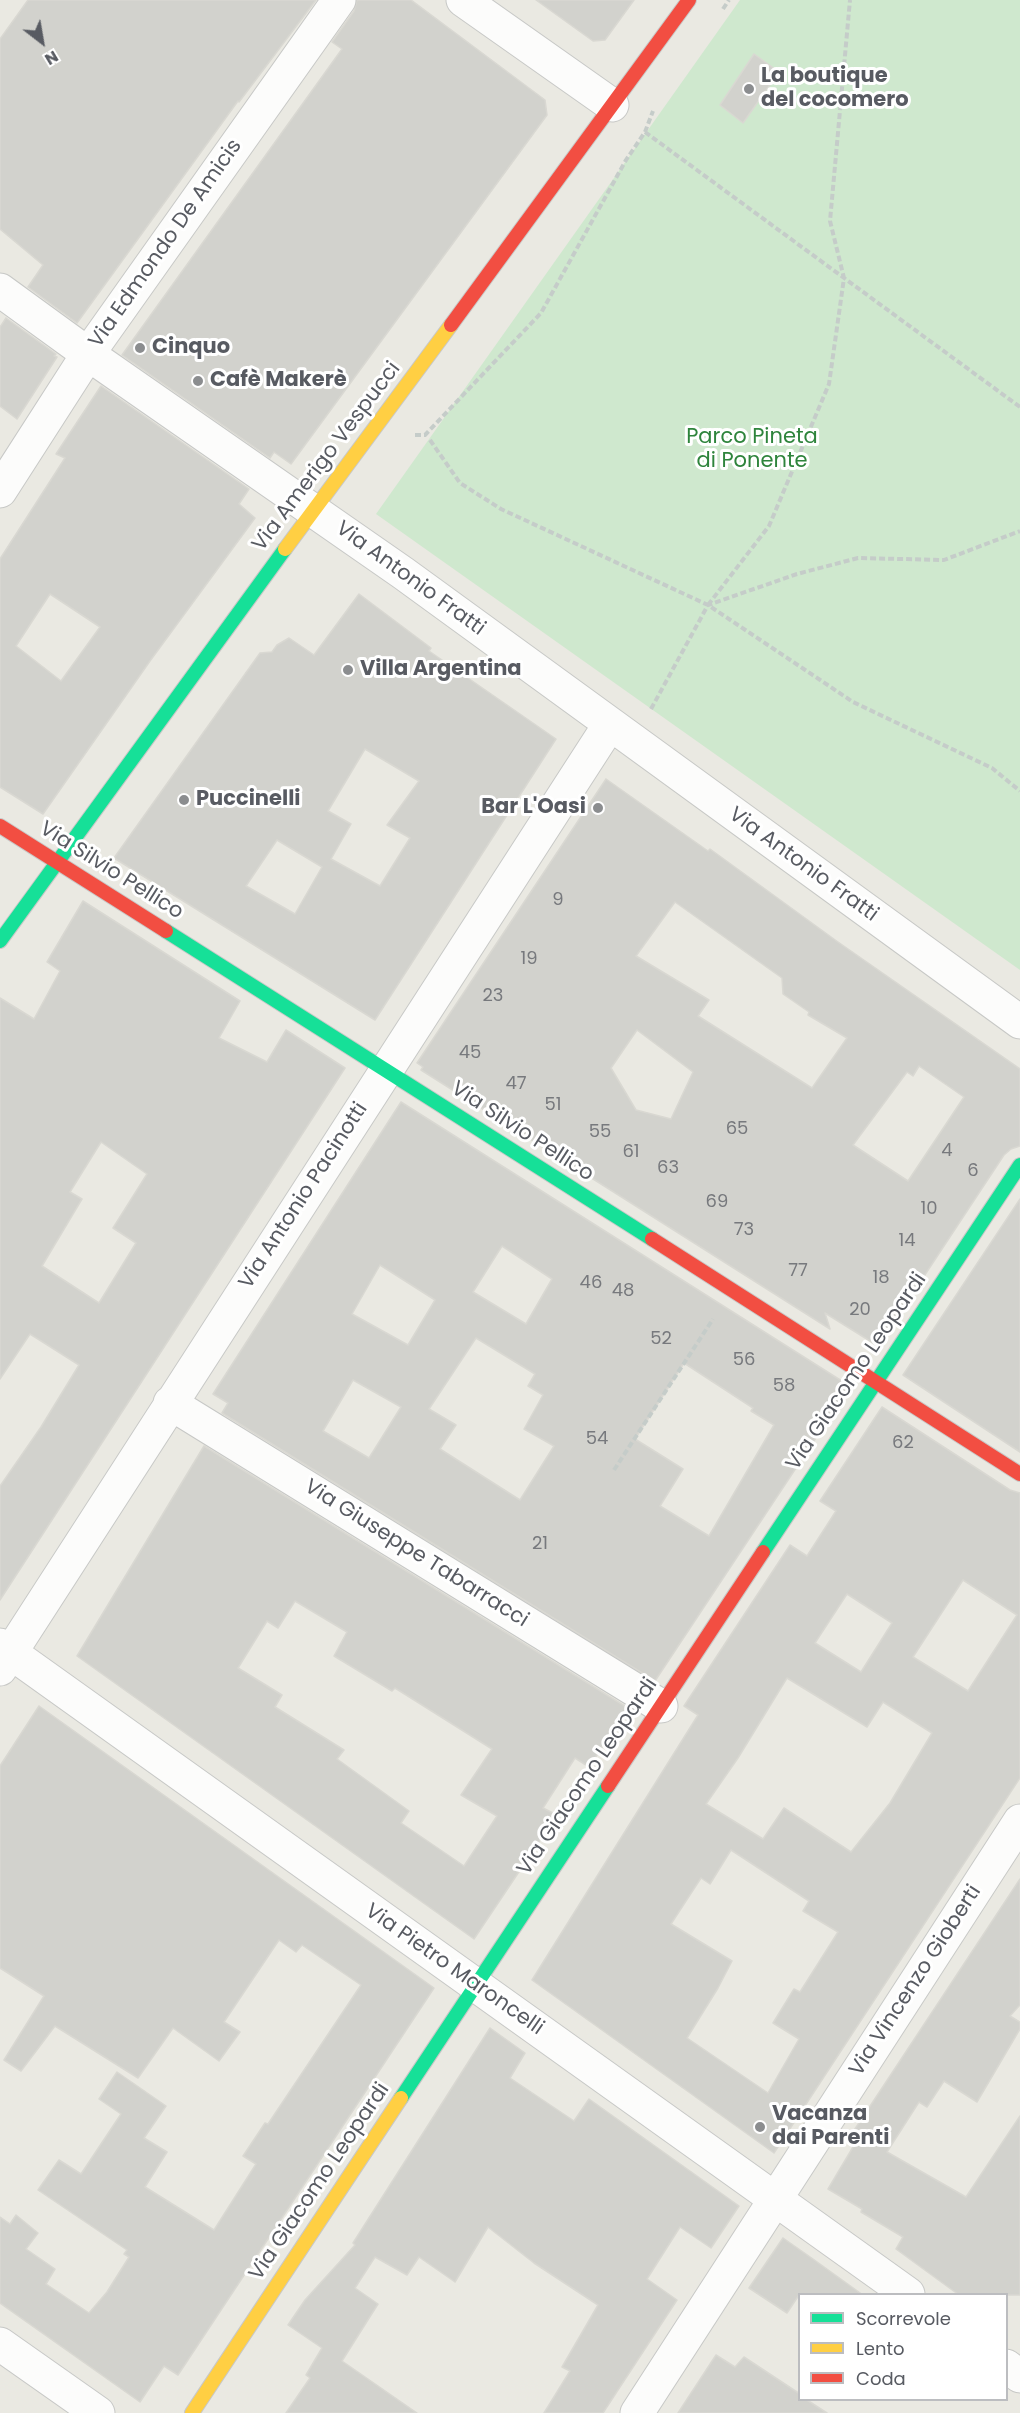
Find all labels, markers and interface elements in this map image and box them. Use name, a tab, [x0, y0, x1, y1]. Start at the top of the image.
north arrow	[12, 12, 72, 72]
text: N	[40, 45, 63, 71]
place label: La boutique del cocomero	[761, 64, 909, 114]
marker: La boutique del cocomero	[742, 82, 756, 96]
street label: Via Edmondo De Amicis	[84, 135, 248, 353]
place label: Cinquo	[152, 335, 230, 361]
marker: Cinquo	[133, 341, 147, 355]
street label: Via Amerigo Vespucci	[248, 357, 406, 557]
place label: Cafè Makerè	[210, 368, 347, 394]
marker: Cafè Makerè	[191, 374, 205, 388]
park label: Parco Pineta di Ponente	[686, 425, 818, 475]
street label: Via Antonio Fratti	[330, 516, 490, 642]
place label: Villa Argentina	[360, 657, 522, 683]
marker: Villa Argentina	[341, 663, 355, 677]
place label: Puccinelli	[196, 787, 301, 813]
marker: Puccinelli	[177, 793, 191, 807]
place label: Bar L'Oasi	[481, 795, 586, 821]
marker: Bar L'Oasi	[591, 801, 605, 815]
street label: Via Antonio Fratti	[723, 802, 883, 928]
street label: Via Silvio Pellico	[34, 817, 188, 925]
house number: 9	[552, 889, 564, 911]
house number: 19	[520, 948, 538, 970]
house number: 23	[483, 985, 503, 1007]
house number: 45	[459, 1042, 481, 1064]
house number: 47	[505, 1073, 527, 1095]
street label: Via Silvio Pellico	[446, 1077, 598, 1187]
house number: 51	[544, 1094, 562, 1116]
street label: Via Antonio Pacinotti	[234, 1098, 374, 1294]
house number: 65	[726, 1118, 748, 1140]
house number: 55	[589, 1121, 611, 1143]
house number: 4	[941, 1140, 953, 1162]
house number: 61	[622, 1141, 640, 1163]
house number: 63	[657, 1157, 679, 1179]
house number: 6	[967, 1160, 979, 1182]
house number: 69	[706, 1191, 728, 1213]
house number: 10	[920, 1198, 938, 1220]
house number: 73	[734, 1219, 754, 1241]
house number: 14	[898, 1230, 916, 1252]
house number: 77	[788, 1260, 808, 1282]
house number: 18	[872, 1267, 890, 1289]
street label: Via Giacomo Leopardi	[781, 1268, 933, 1476]
house number: 46	[580, 1272, 602, 1294]
house number: 48	[612, 1280, 634, 1302]
house number: 20	[849, 1299, 871, 1321]
house number: 52	[650, 1328, 672, 1350]
house number: 56	[733, 1349, 755, 1371]
house number: 58	[773, 1375, 795, 1397]
house number: 54	[586, 1428, 608, 1450]
house number: 62	[892, 1432, 914, 1454]
street label: Via Giuseppe Tabarracci	[299, 1475, 533, 1633]
house number: 21	[532, 1533, 548, 1555]
street label: Via Giacomo Leopardi	[512, 1673, 664, 1881]
street label: Via Vincenzo Gioberti	[845, 1881, 987, 2081]
street label: Via Pietro Maroncelli	[360, 1899, 548, 2041]
street label: Via Giacomo Leopardi	[244, 2078, 396, 2286]
place label: Vacanza dai Parenti	[772, 2102, 889, 2152]
marker: Vacanza dai Parenti	[753, 2120, 767, 2134]
legend	[798, 2293, 1008, 2401]
text: Scorrevole	[856, 2306, 951, 2331]
text: Lento	[856, 2336, 905, 2361]
text: Coda	[856, 2366, 906, 2391]

